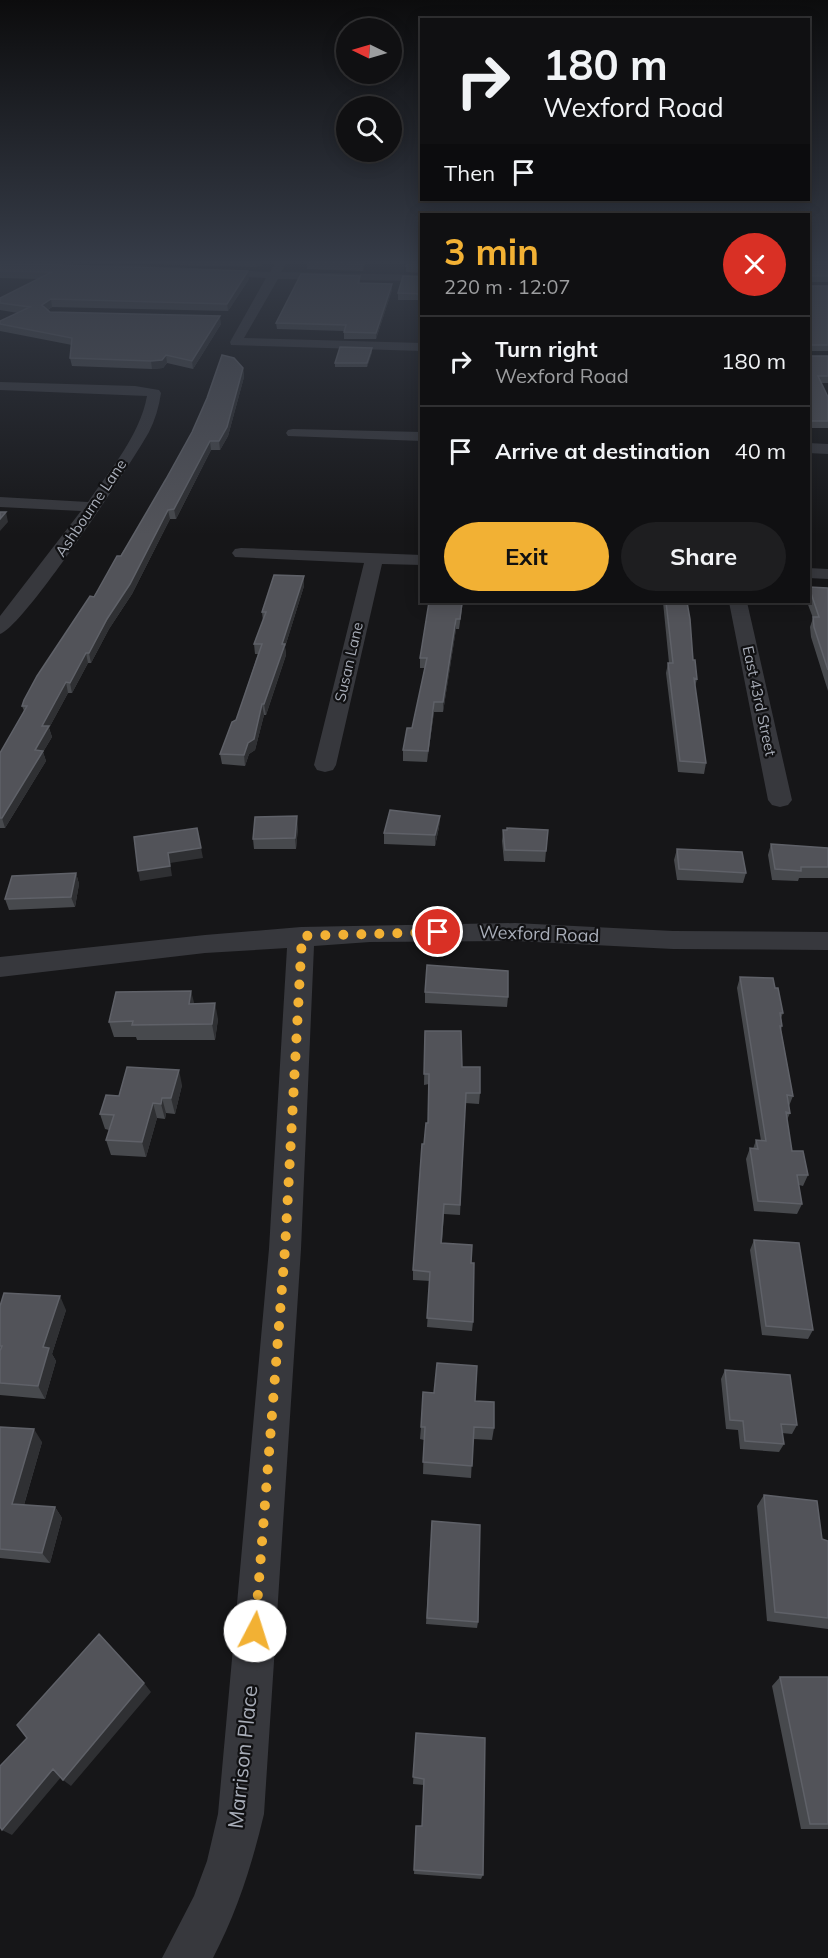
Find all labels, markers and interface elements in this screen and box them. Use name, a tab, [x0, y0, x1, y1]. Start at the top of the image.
north arrow	[336, 18, 402, 84]
map controls	[336, 18, 402, 162]
text: 180 m	[543, 38, 668, 91]
icon: right	[444, 42, 522, 120]
text: Wexford Road	[543, 90, 724, 124]
button: search	[336, 96, 402, 162]
icon: arrive	[507, 156, 540, 189]
text: Then	[444, 159, 495, 187]
text: 3 min	[444, 229, 539, 274]
button: close	[723, 233, 786, 296]
text: 220 m · 12:07	[444, 274, 570, 299]
text: Turn right	[495, 335, 598, 363]
icon: right	[444, 345, 477, 378]
text: 180 m	[721, 347, 786, 375]
text: Wexford Road	[495, 363, 629, 388]
icon: arrive	[444, 435, 477, 468]
text: Arrive at destination	[495, 437, 710, 465]
text: 40 m	[735, 437, 786, 465]
street label: Ashbourne Lane	[51, 455, 130, 560]
button: Exit	[444, 522, 609, 591]
button: Share	[621, 522, 786, 591]
street label: Susan Lane	[330, 620, 367, 704]
street label: East 43rd Street	[739, 644, 780, 758]
pin	[412, 906, 463, 957]
icon: arrive	[421, 915, 454, 948]
street label: Wexford Road	[478, 920, 600, 947]
position arrow	[223, 1599, 287, 1663]
street label: Marrison Place	[222, 1684, 262, 1830]

